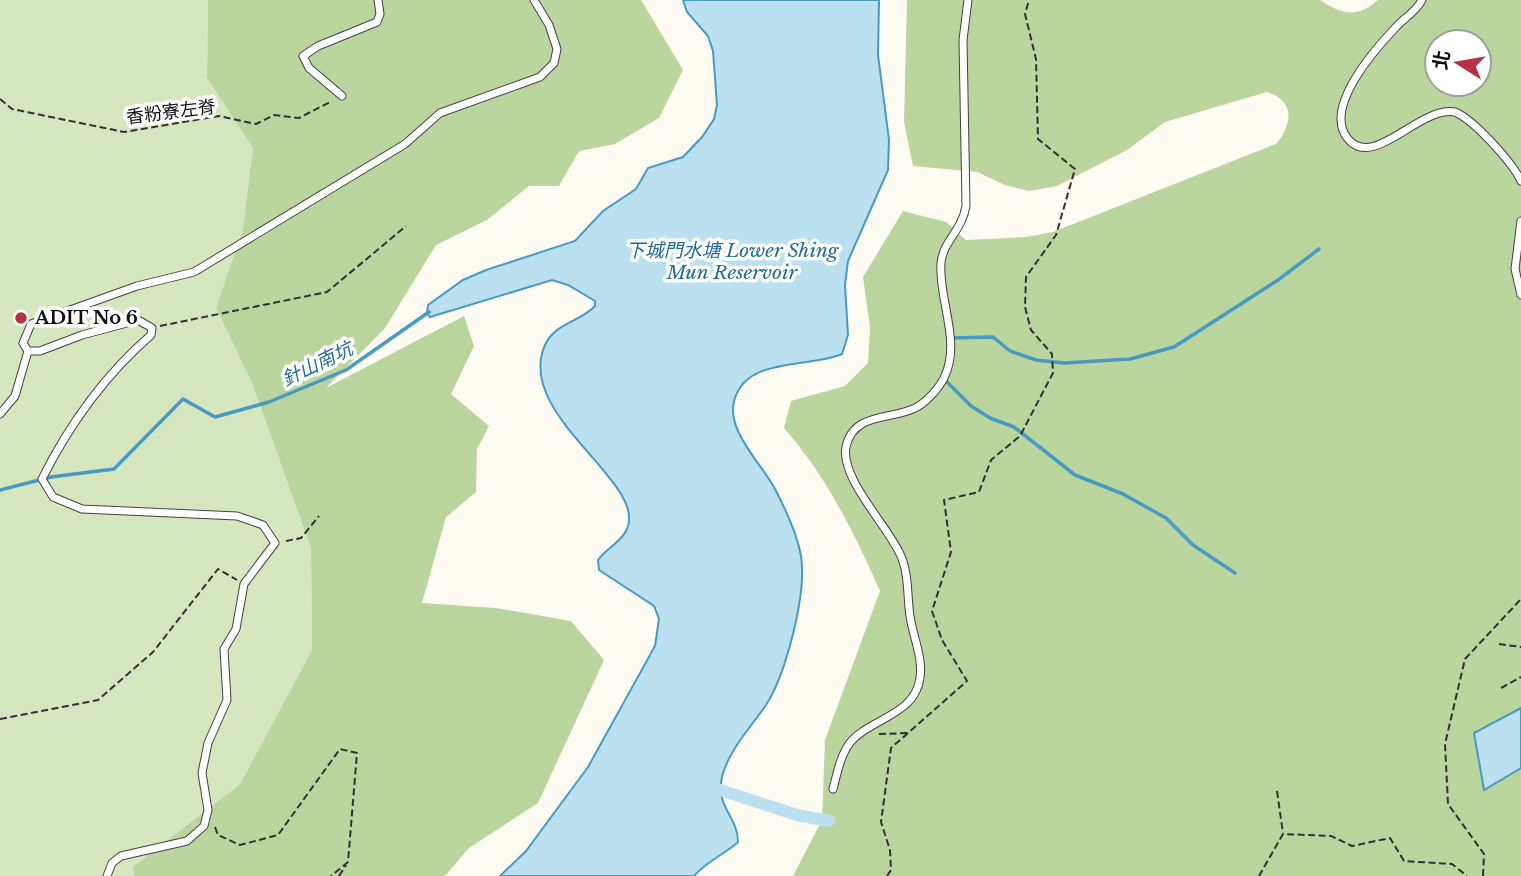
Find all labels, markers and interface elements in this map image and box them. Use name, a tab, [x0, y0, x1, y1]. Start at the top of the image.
north arrow	[1423, 28, 1493, 98]
text: 北	[1429, 48, 1455, 71]
street label: 香粉寮左脊	[125, 96, 217, 128]
water label: 下城門水塘 Lower Shing Mun Reservoir	[626, 239, 840, 284]
place label: ADIT No 6	[34, 307, 138, 329]
marker: ADIT No 6	[13, 310, 29, 326]
water label: 針山南坑	[278, 336, 359, 391]

